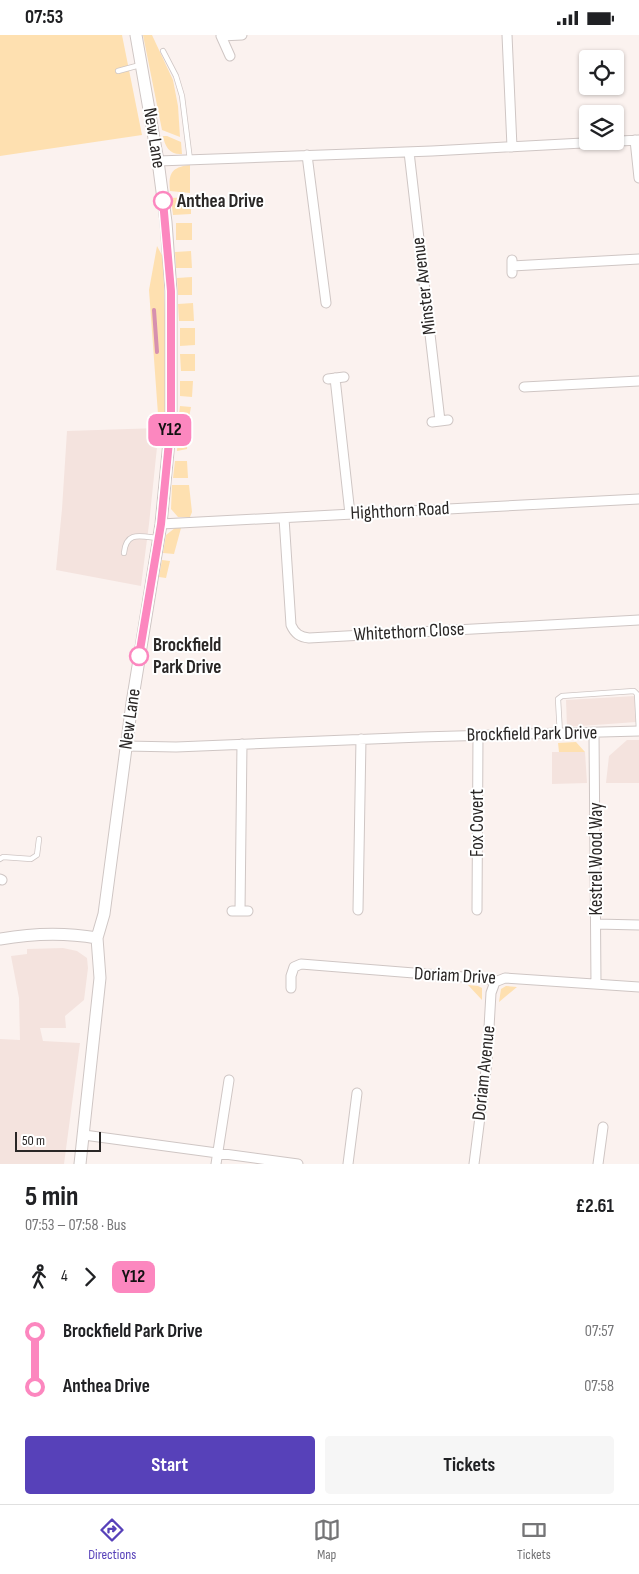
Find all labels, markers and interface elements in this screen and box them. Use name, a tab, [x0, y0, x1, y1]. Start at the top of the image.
text: 07:53	[25, 6, 63, 29]
map controls	[579, 50, 624, 150]
button: locate	[579, 50, 624, 95]
button: layers	[579, 105, 624, 150]
street label: New Lane	[138, 106, 170, 170]
place label: Anthea Drive	[176, 190, 264, 213]
marker: Anthea Drive	[153, 191, 173, 211]
street label: Minster Avenue	[407, 236, 441, 336]
line badge: Y12	[141, 414, 199, 446]
text: Y12	[158, 419, 182, 440]
street label: Highthorn Road	[350, 497, 450, 525]
street label: Whitethorn Close	[353, 618, 465, 646]
place label: Brockfield Park Drive	[153, 634, 221, 679]
marker: Brockfield Park Drive	[129, 646, 149, 666]
street label: New Lane	[114, 687, 146, 751]
street label: Brockfield Park Drive	[466, 721, 598, 747]
street label: Fox Covert	[466, 789, 489, 857]
street label: Kestrel Wood Way	[585, 802, 608, 916]
street label: Doriam Drive	[413, 962, 497, 990]
street label: Doriam Avenue	[468, 1024, 500, 1122]
scale bar	[15, 1129, 101, 1152]
text: 50 m	[22, 1132, 45, 1149]
text: 5 min	[25, 1180, 78, 1213]
text: £2.61	[576, 1195, 614, 1218]
text: 07:53 – 07:58 · Bus	[25, 1216, 126, 1235]
icon: walk	[25, 1263, 53, 1291]
icon: forward	[76, 1263, 104, 1291]
text: Y12	[122, 1266, 145, 1287]
text: 4	[61, 1267, 68, 1286]
text: Brockfield Park Drive	[63, 1320, 203, 1343]
text: 07:57	[585, 1322, 614, 1341]
text: Anthea Drive	[63, 1375, 150, 1398]
text: 07:58	[584, 1377, 614, 1396]
button: Start	[25, 1436, 315, 1494]
button: Tickets	[325, 1436, 614, 1494]
tab: Directions	[88, 1516, 136, 1563]
tab: Map	[313, 1516, 341, 1563]
tab: Tickets	[517, 1516, 551, 1563]

